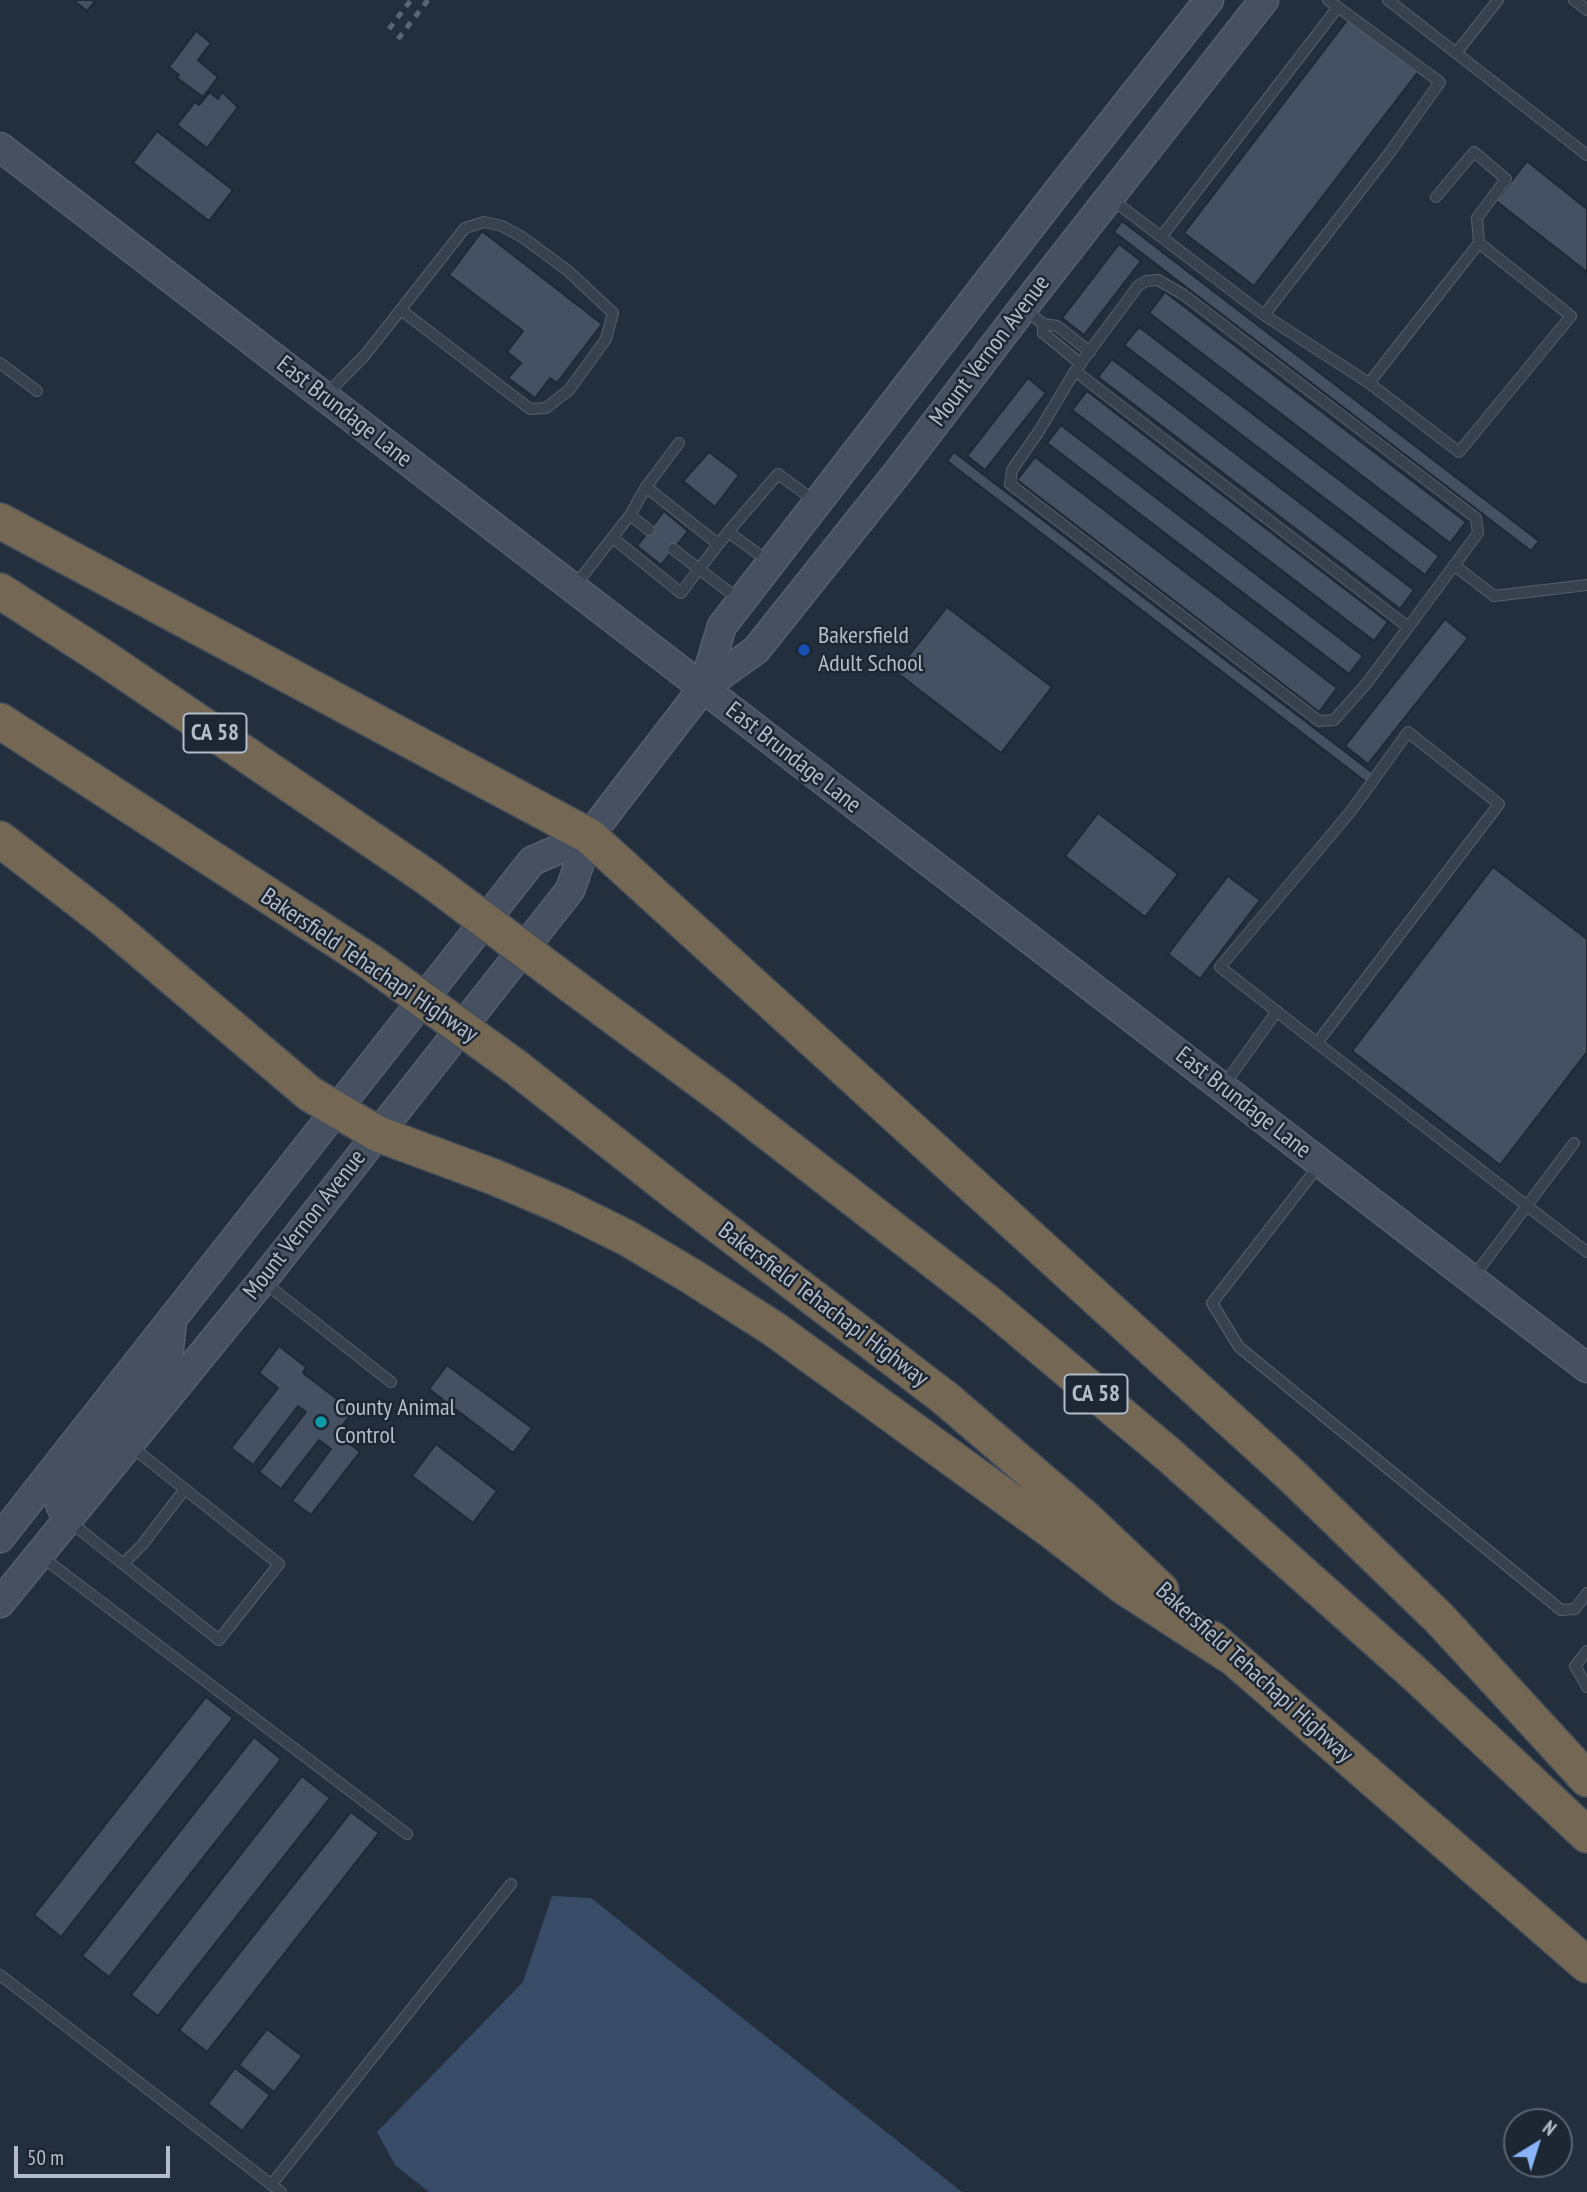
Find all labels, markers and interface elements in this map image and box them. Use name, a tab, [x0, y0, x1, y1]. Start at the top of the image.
street label: Mount Vernon Avenue	[924, 270, 1056, 432]
street label: East Brundage Lane	[271, 350, 417, 474]
place label: Bakersfield Adult School	[818, 622, 923, 678]
marker: Bakersfield Adult School	[796, 642, 812, 658]
street label: East Brundage Lane	[720, 696, 866, 820]
road number: CA 58	[184, 713, 246, 752]
street label: Bakersfield Tehachapi Highway	[255, 883, 483, 1049]
street label: East Brundage Lane	[1170, 1041, 1316, 1165]
street label: Mount Vernon Avenue	[238, 1144, 372, 1306]
street label: Bakersfield Tehachapi Highway	[712, 1217, 934, 1393]
road number: CA 58	[1064, 1374, 1128, 1414]
place label: County Animal Control	[335, 1394, 455, 1450]
marker: County Animal Control	[313, 1414, 329, 1430]
street label: Bakersfield Tehachapi Highway	[1149, 1577, 1359, 1769]
north arrow	[1503, 2108, 1573, 2178]
text: N	[1538, 2115, 1561, 2141]
scale bar	[18, 2132, 173, 2176]
text: 50 m	[27, 2144, 64, 2171]

